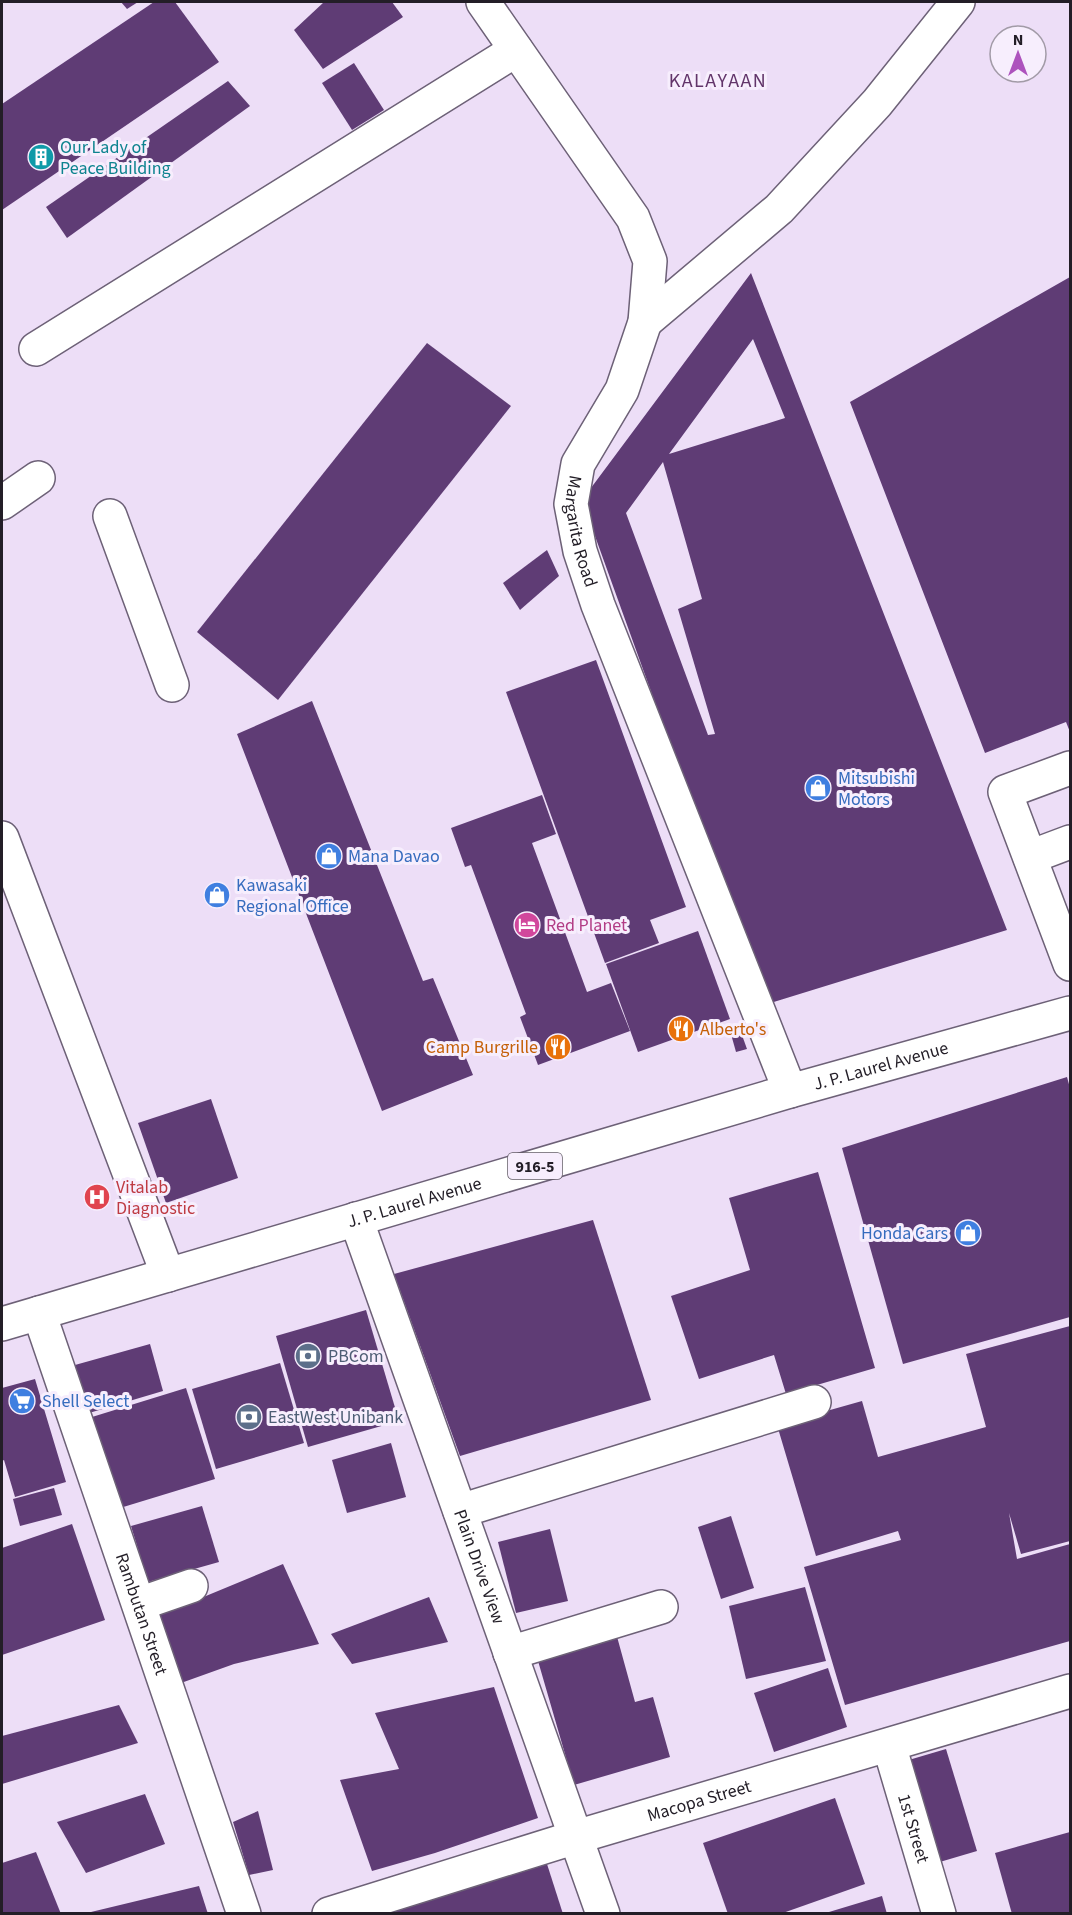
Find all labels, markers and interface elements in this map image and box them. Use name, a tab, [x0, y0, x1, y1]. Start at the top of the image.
north arrow	[988, 24, 1048, 84]
text: N	[1013, 29, 1023, 51]
district label: KALAYAAN	[669, 67, 767, 95]
place label: Our Lady of Peace Building	[60, 135, 171, 181]
building icon: Our Lady of Peace Building	[26, 142, 56, 172]
street label: Margarita Road	[558, 473, 603, 590]
place label: Mitsubishi Motors	[838, 766, 915, 812]
shop icon: Mitsubishi Motors	[803, 773, 833, 803]
shop icon: Mana Davao	[314, 841, 344, 871]
place label: Mana Davao	[348, 844, 440, 869]
place label: Kawasaki Regional Office	[236, 873, 349, 919]
shop icon: Kawasaki Regional Office	[202, 880, 232, 910]
hotel icon: Red Planet	[512, 910, 542, 940]
place label: Red Planet	[546, 913, 627, 938]
restaurant icon: Alberto's	[666, 1014, 696, 1044]
place label: Alberto's	[700, 1017, 766, 1042]
restaurant icon: Camp Burgrille	[543, 1032, 573, 1062]
place label: Camp Burgrille	[426, 1035, 538, 1060]
street label: J. P. Laurel Avenue	[811, 1035, 951, 1097]
road number: 916-5	[508, 1153, 562, 1179]
street label: J. P. Laurel Avenue	[344, 1171, 485, 1234]
place label: Vitalab Diagnostic	[116, 1175, 195, 1221]
hospital icon: Vitalab Diagnostic	[82, 1182, 112, 1212]
shop icon: Honda Cars	[953, 1218, 983, 1248]
place label: Honda Cars	[861, 1221, 948, 1246]
bank icon: PBCom	[293, 1341, 323, 1371]
place label: PBCom	[328, 1344, 384, 1369]
supermarket icon: Shell Select	[7, 1386, 37, 1416]
place label: Shell Select	[42, 1389, 129, 1414]
bank icon: EastWest Unibank	[234, 1402, 264, 1432]
place label: EastWest Unibank	[268, 1405, 403, 1430]
street label: Plain Drive View	[447, 1506, 511, 1628]
street label: Rambutan Street	[109, 1550, 174, 1678]
street label: Macopa Street	[644, 1774, 754, 1828]
street label: 1st Street	[891, 1791, 935, 1866]

